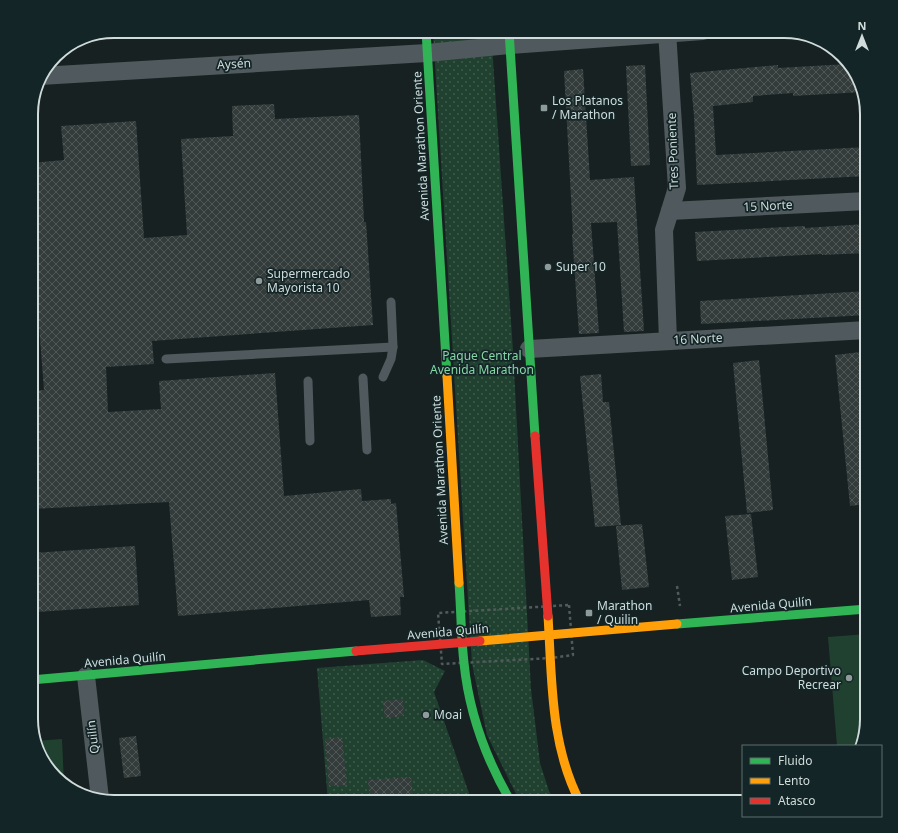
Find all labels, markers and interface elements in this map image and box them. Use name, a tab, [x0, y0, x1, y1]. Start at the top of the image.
north arrow	[842, 16, 882, 56]
text: N	[858, 18, 866, 33]
street label: Aysén	[217, 54, 251, 73]
street label: Avenida Marathon Oriente	[408, 71, 433, 221]
place label: Los Platanos / Marathon	[552, 92, 623, 123]
marker: Los Platanos / Marathon	[539, 103, 549, 113]
street label: Tres Poniente	[663, 112, 682, 190]
street label: 15 Norte	[743, 196, 793, 215]
place label: Super 10	[556, 258, 606, 275]
marker: Super 10	[543, 262, 553, 272]
place label: Supermercado Mayorista 10	[267, 265, 350, 296]
marker: Supermercado Mayorista 10	[254, 276, 264, 286]
street label: 16 Norte	[673, 329, 723, 348]
park label: Paque Central Avenida Marathon	[430, 347, 534, 378]
street label: Avenida Marathon Oriente	[427, 395, 452, 545]
street label: Avenida Quilín	[729, 592, 812, 617]
place label: Marathon / Quilin	[597, 597, 653, 628]
marker: Marathon / Quilin	[584, 608, 594, 618]
street label: Avenida Quilín	[406, 619, 489, 644]
street label: Avenida Quilín	[83, 647, 166, 672]
place label: Campo Deportivo Recrear	[742, 662, 841, 693]
marker: Campo Deportivo Recrear	[844, 673, 854, 683]
place label: Moai	[434, 706, 462, 723]
marker: Moai	[421, 710, 431, 720]
street label: Quilín	[82, 719, 103, 755]
legend	[742, 745, 882, 817]
text: Fluido	[778, 752, 812, 769]
text: Lento	[778, 772, 810, 789]
text: Atasco	[778, 792, 816, 809]

